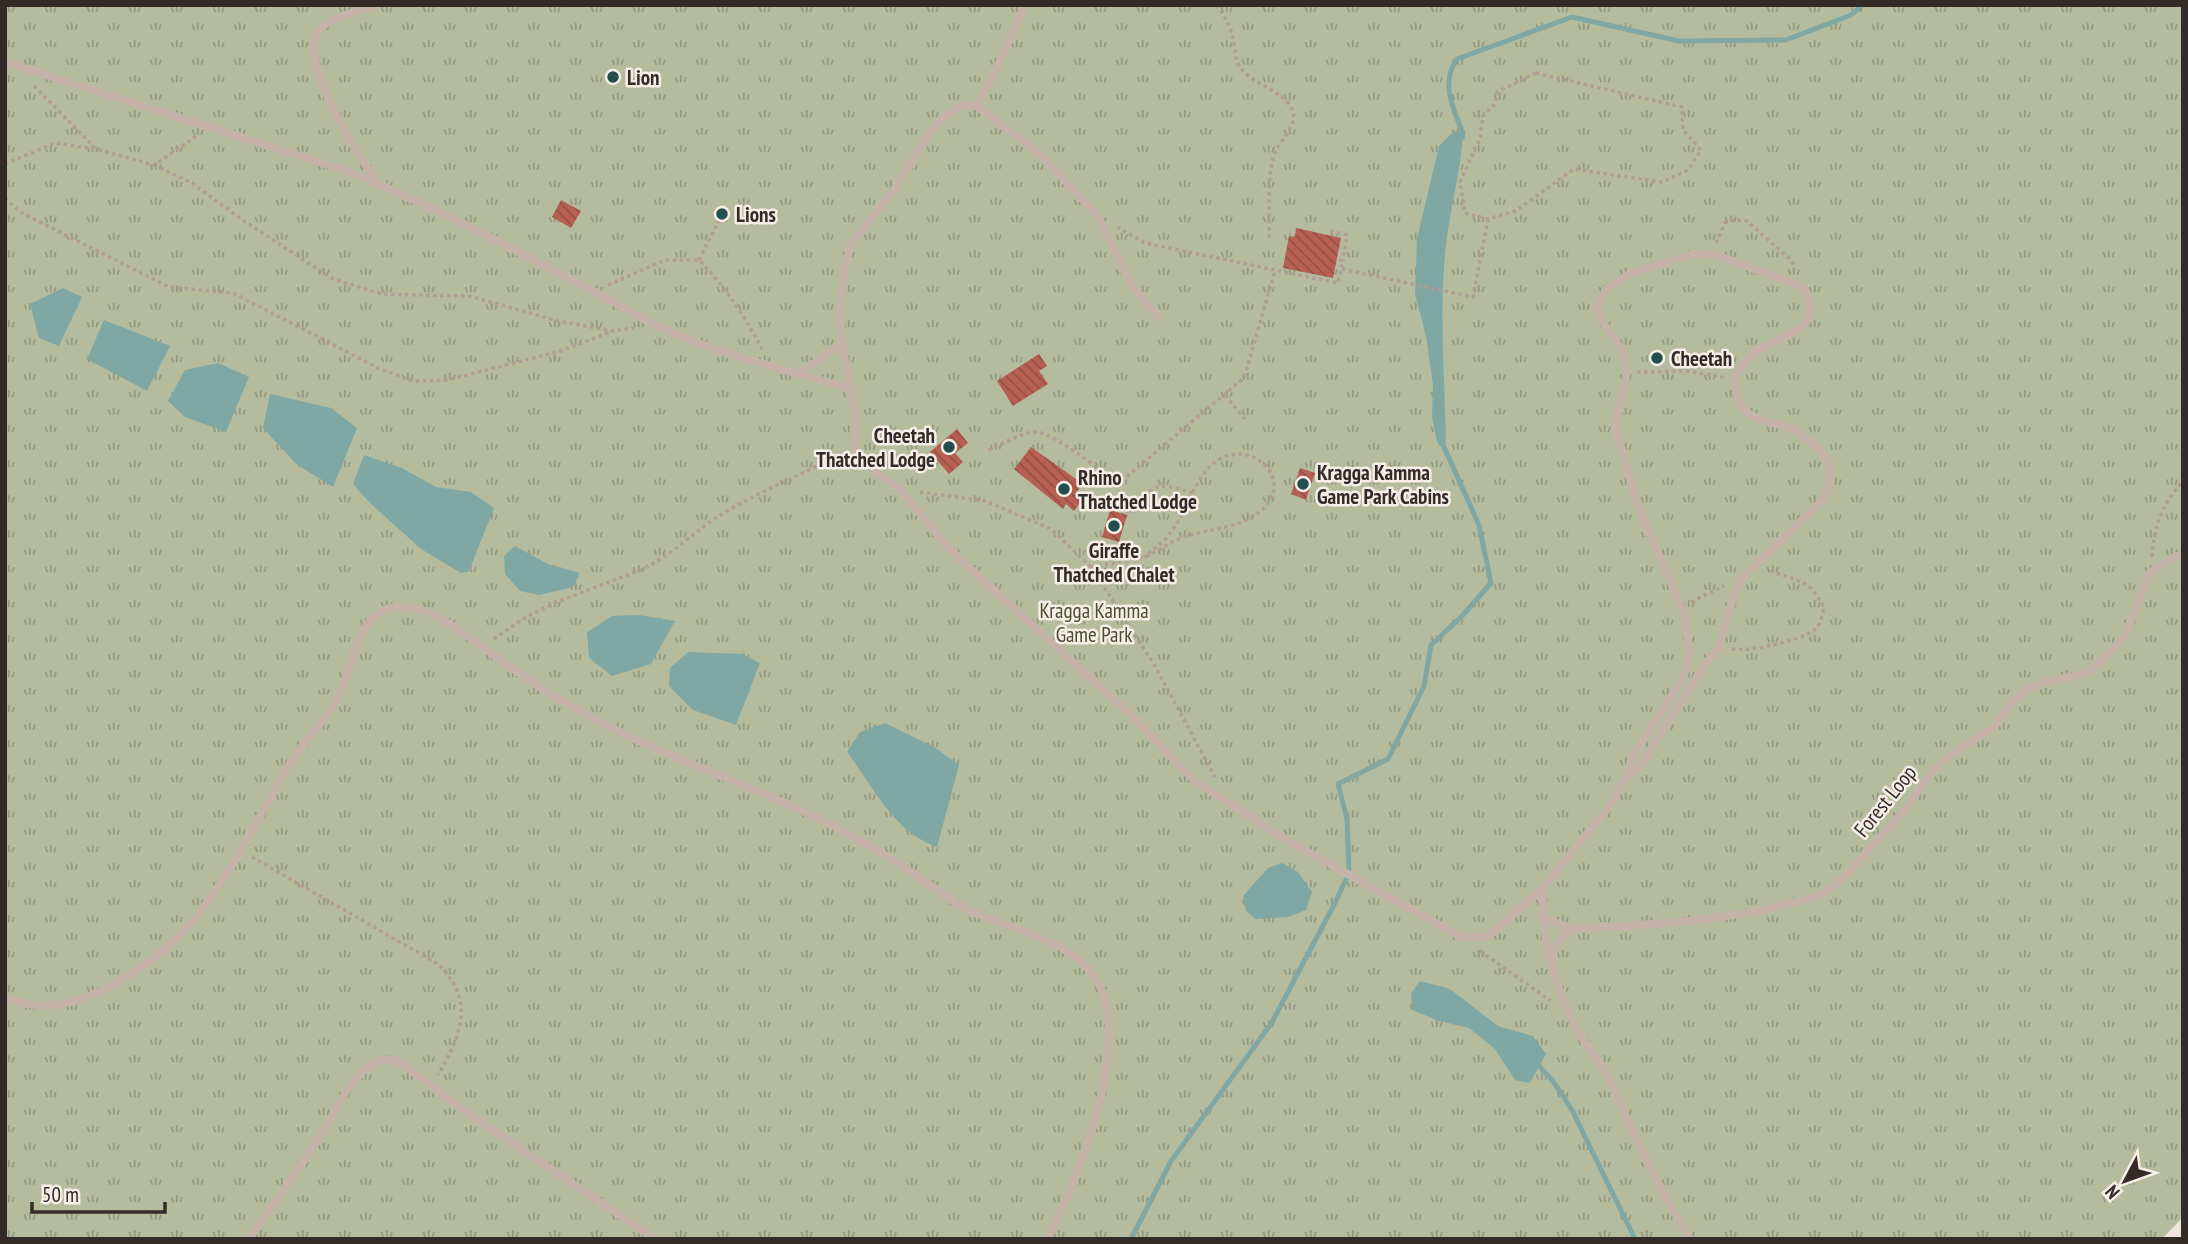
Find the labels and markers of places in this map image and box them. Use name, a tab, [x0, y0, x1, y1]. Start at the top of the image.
place label: Lion	[627, 64, 659, 91]
marker: Lion	[605, 69, 621, 85]
place label: Lions	[736, 201, 776, 228]
marker: Lions	[714, 206, 730, 222]
place label: Cheetah	[1671, 345, 1732, 372]
marker: Cheetah	[1649, 350, 1665, 366]
place label: Cheetah Thatched Lodge	[816, 422, 935, 473]
marker: Cheetah Thatched Lodge	[941, 439, 957, 455]
place label: Kragga Kamma Game Park Cabins	[1317, 459, 1449, 510]
place label: Rhino Thatched Lodge	[1078, 464, 1197, 515]
marker: Kragga Kamma Game Park Cabins	[1295, 476, 1311, 492]
marker: Rhino Thatched Lodge	[1056, 481, 1072, 497]
marker: Giraffe Thatched Chalet	[1106, 518, 1122, 534]
place label: Giraffe Thatched Chalet	[1053, 537, 1175, 588]

